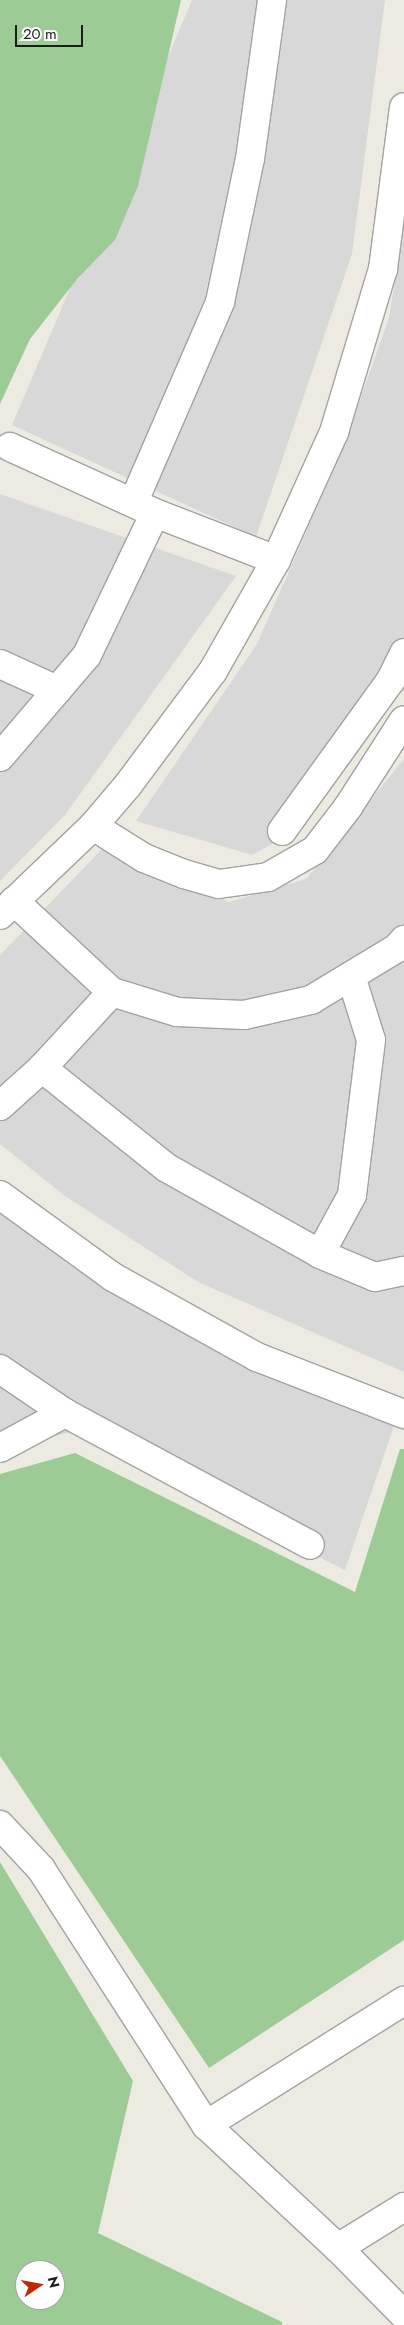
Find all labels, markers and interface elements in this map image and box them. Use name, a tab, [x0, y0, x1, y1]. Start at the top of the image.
scale bar	[18, 15, 85, 47]
text: 20 m	[23, 23, 57, 45]
north arrow	[15, 2260, 65, 2310]
text: N	[43, 2275, 65, 2290]

